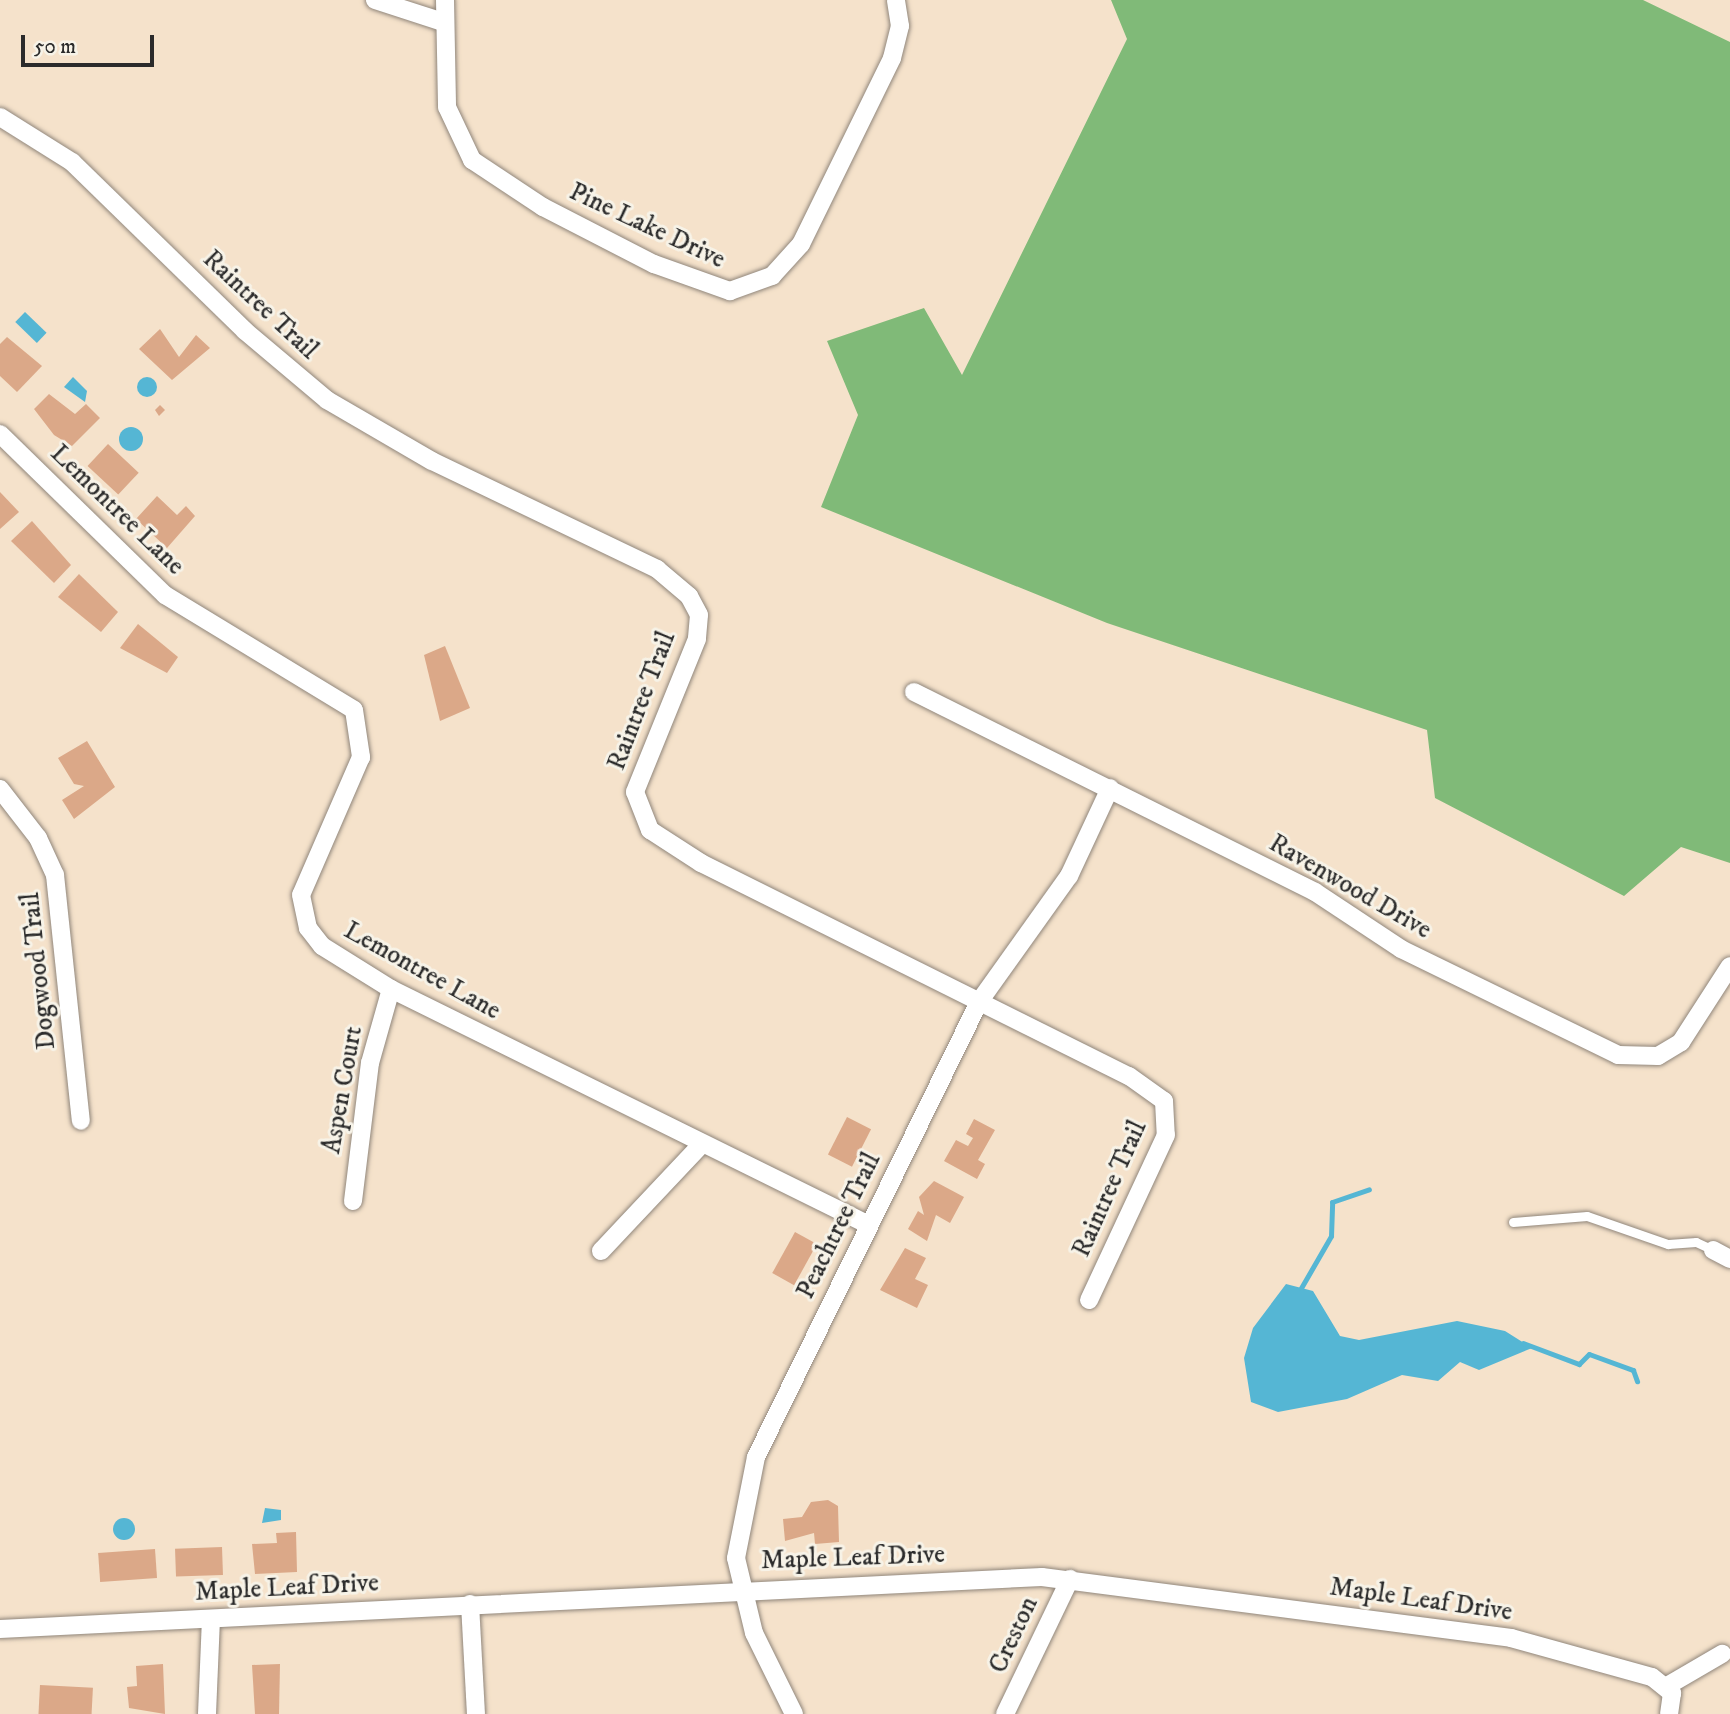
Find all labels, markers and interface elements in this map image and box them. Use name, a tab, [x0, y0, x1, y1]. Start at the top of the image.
scale bar	[24, 21, 158, 65]
text: 50 m	[34, 34, 76, 60]
street label: Pine Lake Drive	[564, 176, 730, 276]
street label: Raintree Trail	[196, 244, 324, 366]
street label: Lemontree Lane	[44, 438, 190, 582]
street label: Raintree Trail	[601, 627, 683, 775]
street label: Ravenwood Drive	[1263, 828, 1437, 946]
street label: Dogwood Trail	[15, 891, 63, 1051]
street label: Lemontree Lane	[338, 915, 506, 1027]
street label: Aspen Court	[316, 1024, 370, 1156]
street label: Raintree Trail	[1066, 1116, 1154, 1262]
street label: Peachtree Trail	[790, 1148, 888, 1304]
street label: Maple Leaf Drive	[760, 1539, 946, 1577]
street label: Maple Leaf Drive	[194, 1568, 380, 1608]
street label: Maple Leaf Drive	[1328, 1572, 1514, 1628]
street label: Creston	[983, 1592, 1045, 1678]

